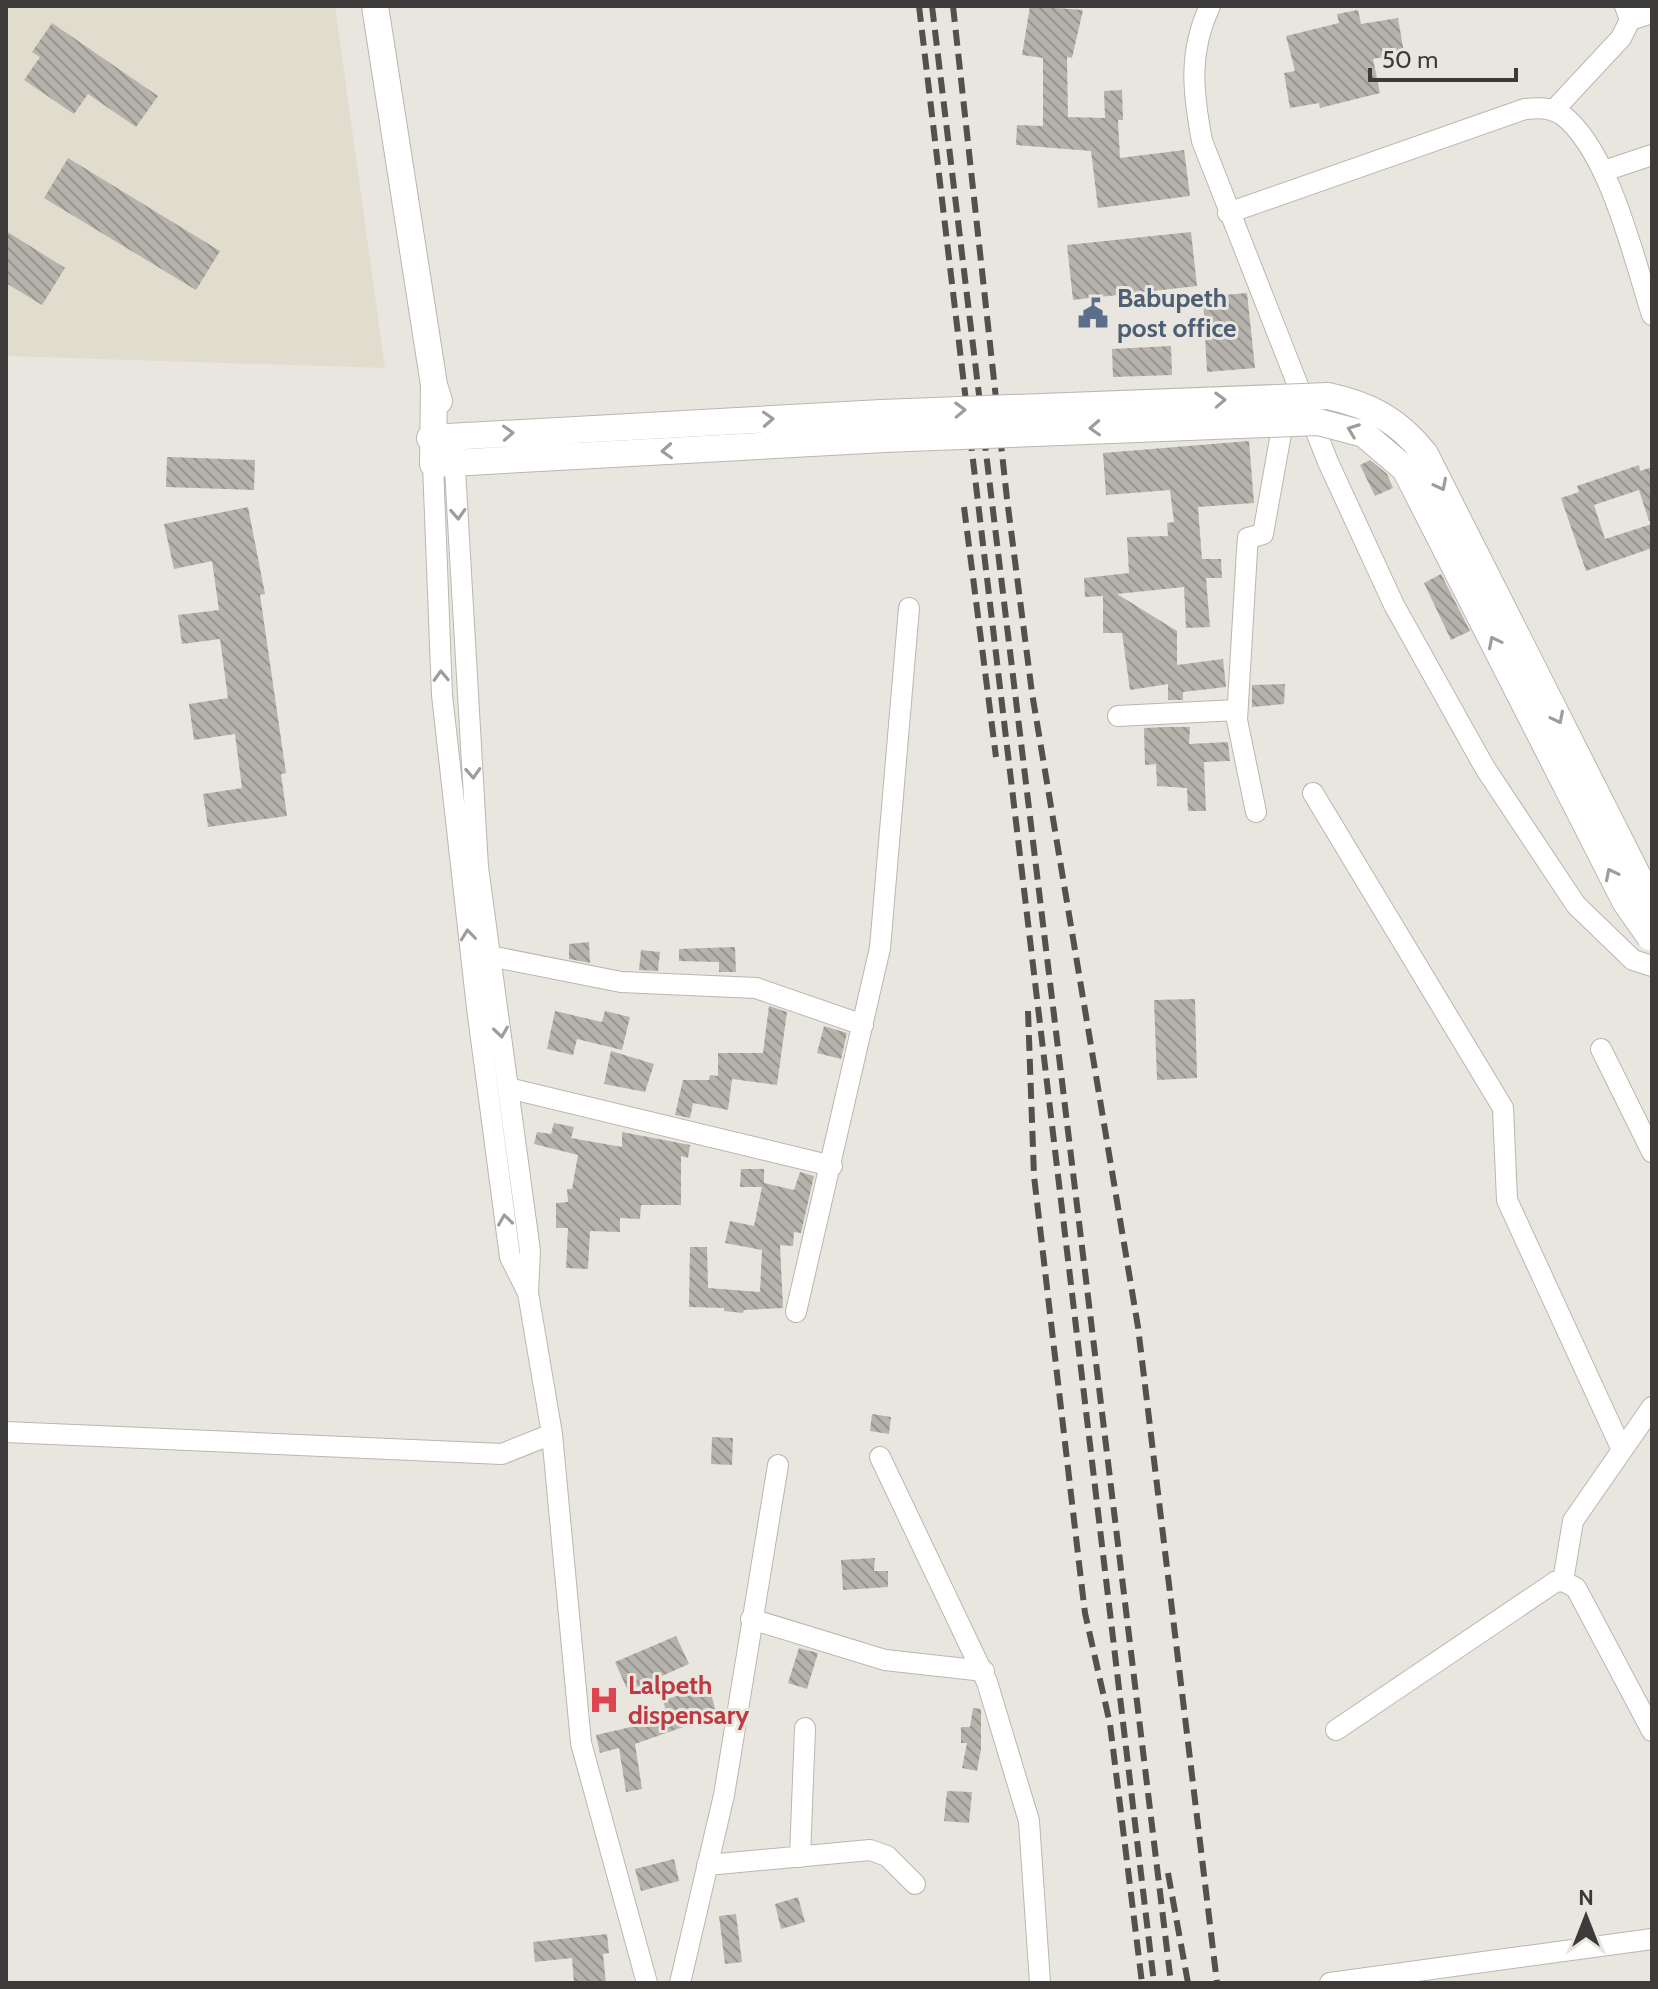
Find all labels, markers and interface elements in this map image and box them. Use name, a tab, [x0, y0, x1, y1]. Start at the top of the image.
scale bar	[1370, 32, 1516, 82]
text: 50 m	[1382, 45, 1438, 74]
place label: Babupeth post office	[1117, 282, 1237, 344]
public building icon: Babupeth post office	[1076, 296, 1110, 330]
one-way arrow	[1214, 392, 1227, 409]
one-way arrow	[954, 401, 967, 418]
one-way arrow	[762, 411, 775, 428]
one-way arrow	[1088, 420, 1101, 437]
one-way arrow	[1347, 423, 1361, 440]
one-way arrow	[502, 425, 515, 442]
one-way arrow	[660, 442, 673, 459]
one-way arrow	[1432, 477, 1447, 492]
one-way arrow	[449, 508, 466, 521]
one-way arrow	[1489, 635, 1504, 650]
one-way arrow	[433, 669, 450, 682]
one-way arrow	[1548, 709, 1564, 724]
one-way arrow	[464, 767, 481, 780]
one-way arrow	[1606, 868, 1621, 883]
one-way arrow	[460, 928, 477, 941]
one-way arrow	[492, 1025, 509, 1038]
one-way arrow	[497, 1213, 514, 1227]
place label: Lalpeth dispensary	[628, 1669, 749, 1731]
hospital icon: Lalpeth dispensary	[587, 1683, 621, 1717]
north arrow	[1546, 1877, 1626, 1957]
text: N	[1578, 1884, 1594, 1911]

